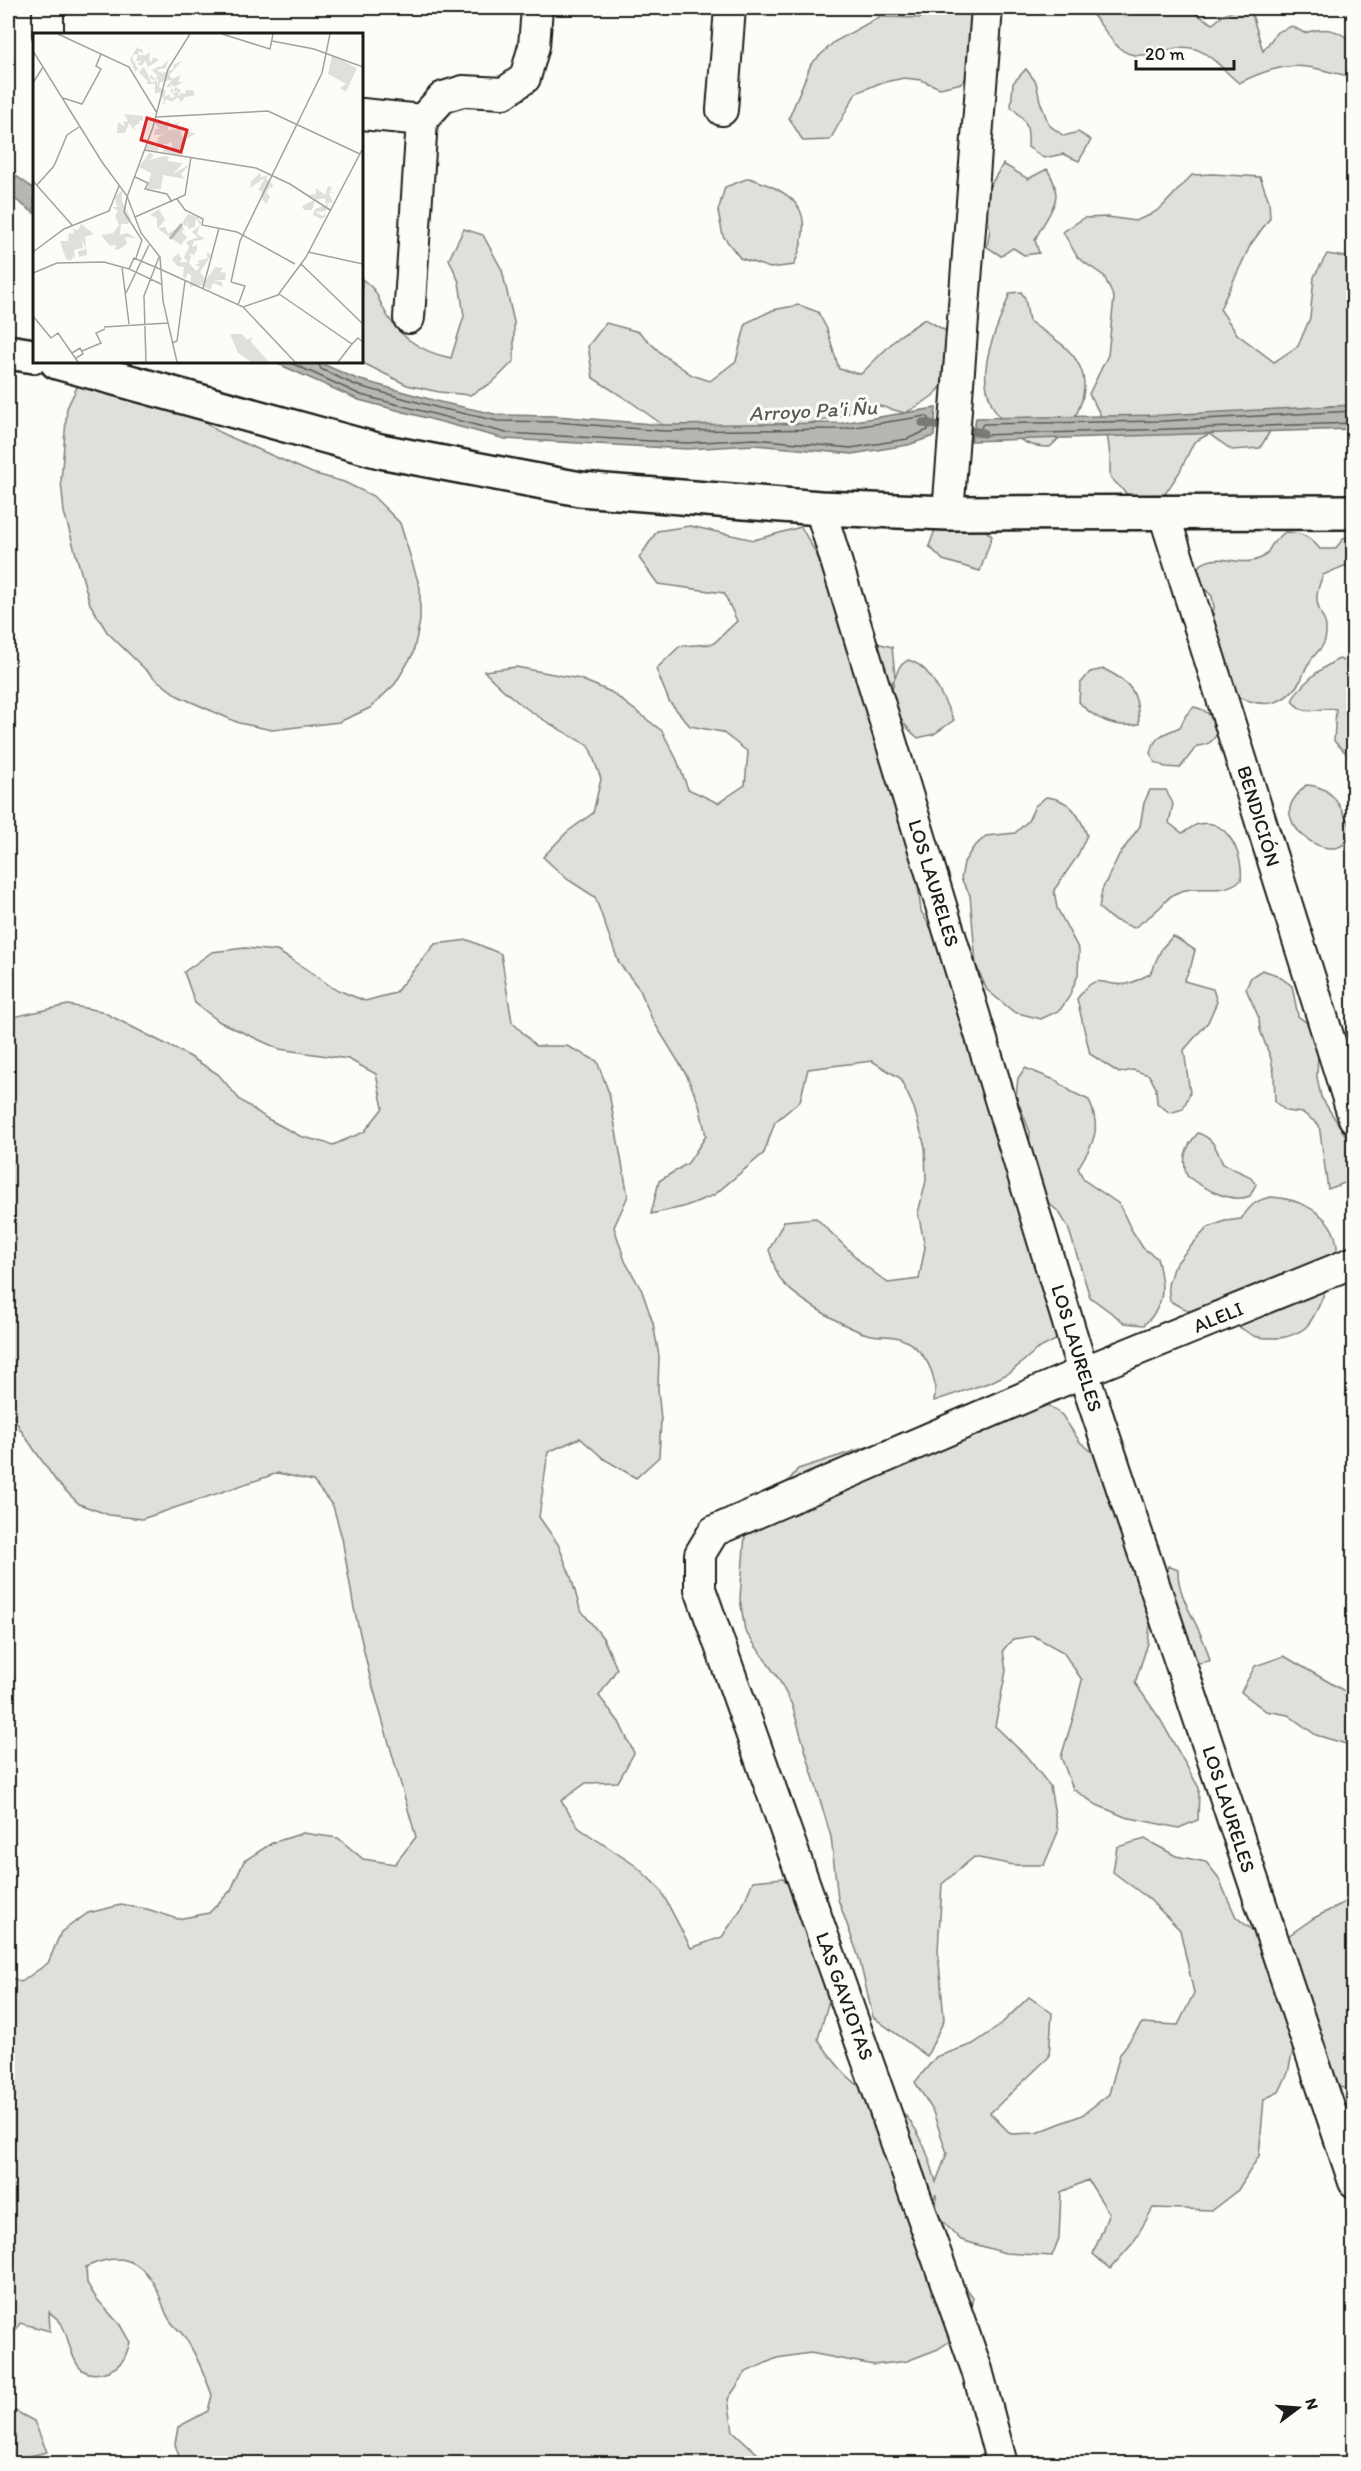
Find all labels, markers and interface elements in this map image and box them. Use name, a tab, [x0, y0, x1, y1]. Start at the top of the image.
inset map	[33, 33, 363, 363]
scale bar	[1136, 33, 1234, 71]
text: 20 m	[1145, 43, 1185, 65]
water label: Arroyo Pa'i Ñu	[748, 394, 878, 426]
street label: BENDICIÓN	[1232, 763, 1286, 869]
street label: LOS LAURELES	[903, 816, 965, 950]
street label: LOS LAURELES	[1046, 1281, 1108, 1415]
street label: ALELI	[1190, 1296, 1246, 1338]
street label: LOS LAURELES	[1197, 1743, 1261, 1875]
street label: LAS GAVIOTAS	[811, 1929, 879, 2063]
north arrow	[1268, 2378, 1328, 2438]
text: N	[1301, 2396, 1323, 2412]

